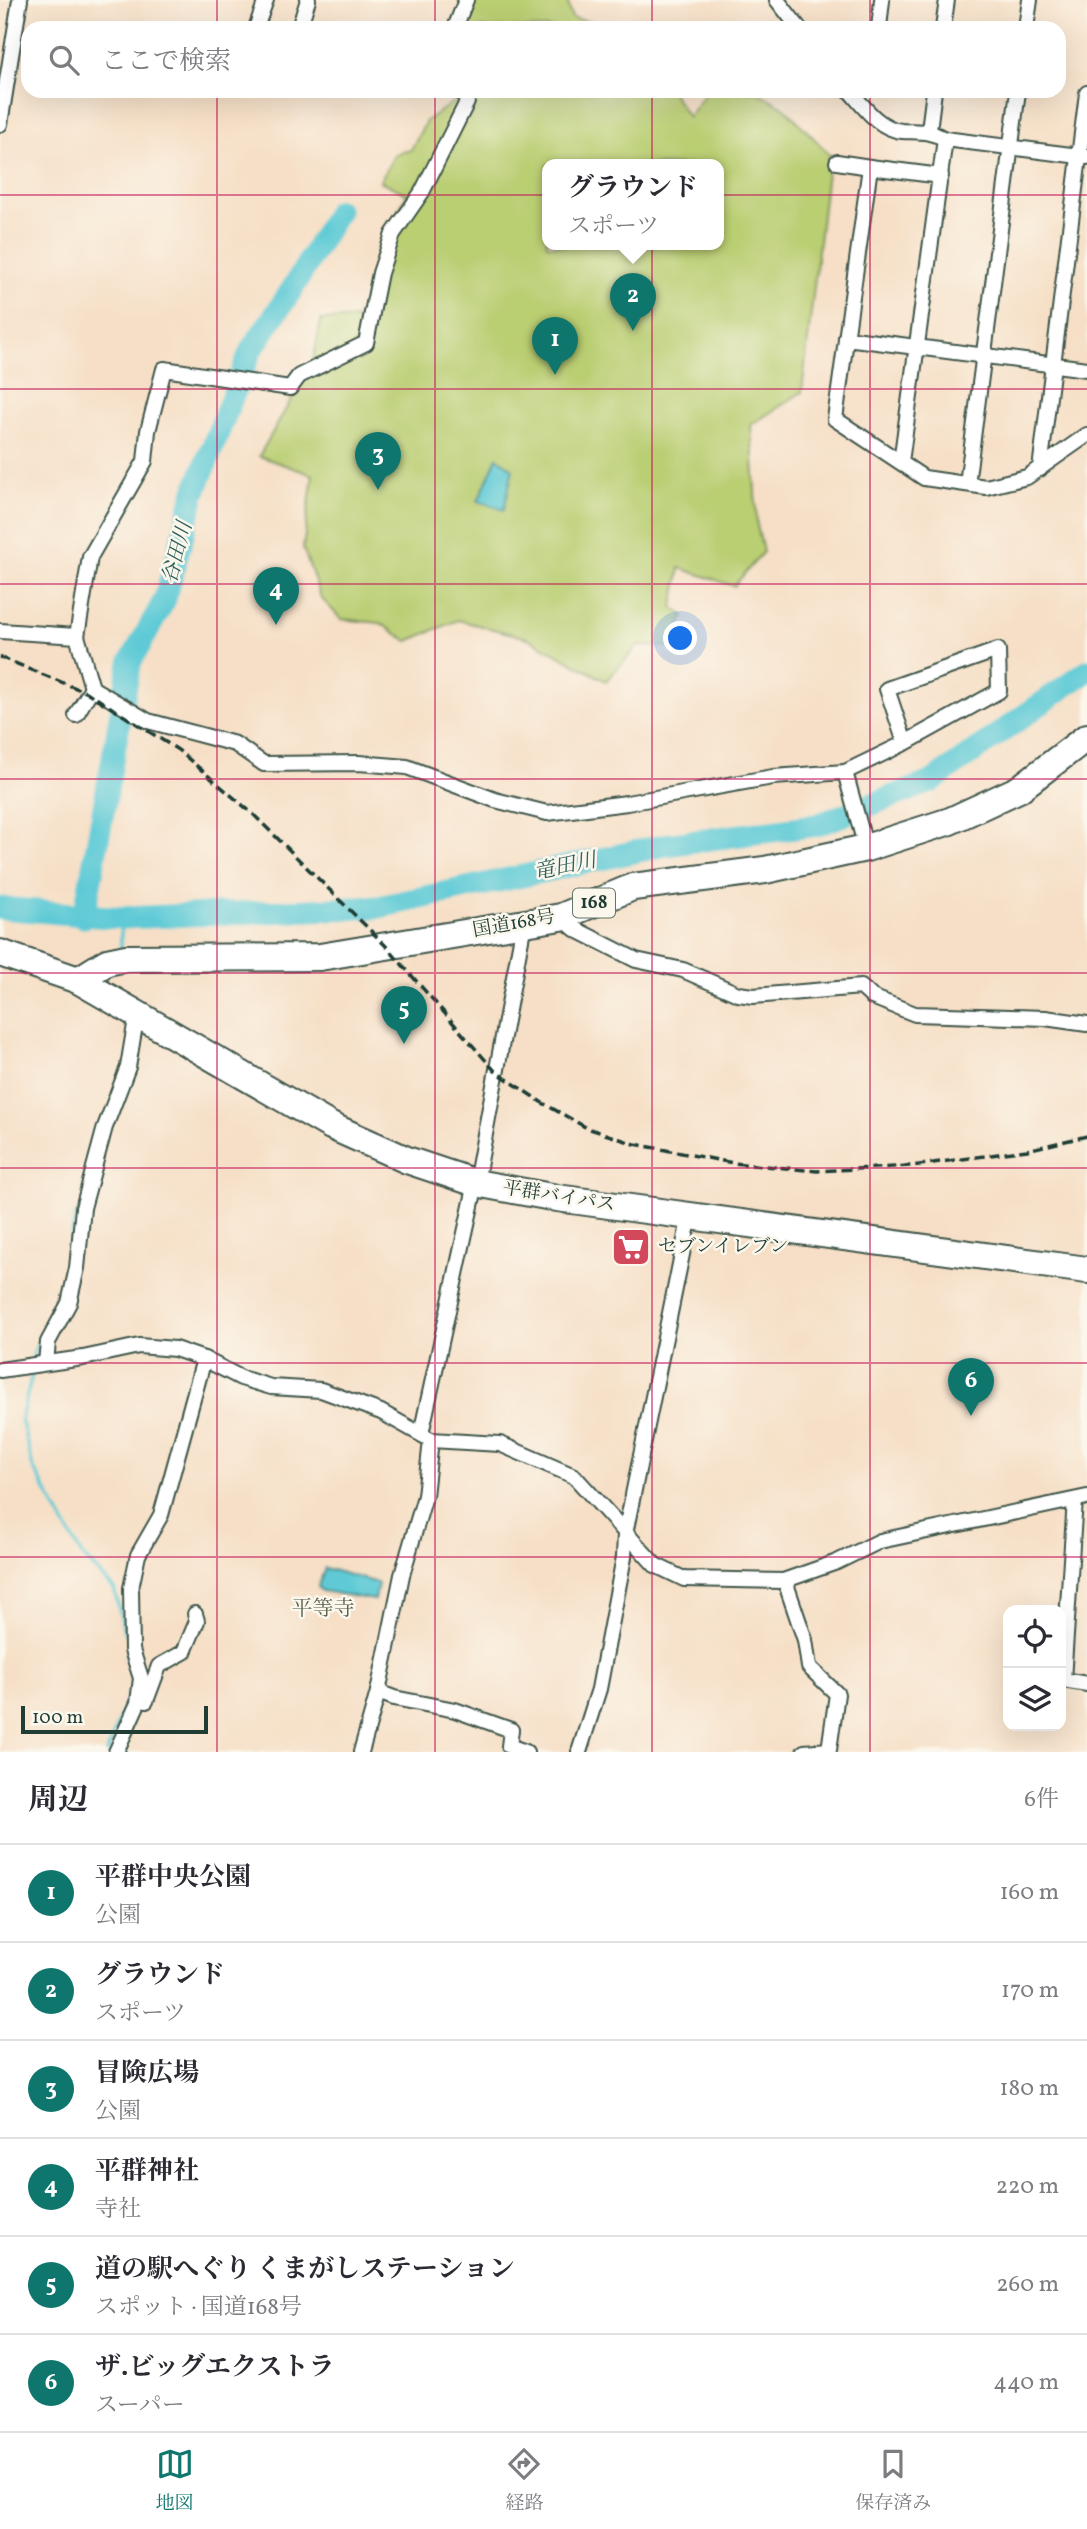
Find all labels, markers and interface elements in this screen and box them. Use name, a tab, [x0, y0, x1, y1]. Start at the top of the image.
search box	[21, 21, 1066, 98]
icon: search	[45, 41, 83, 79]
text: ここで検索	[101, 44, 231, 80]
popup	[542, 159, 724, 250]
text: グラウンド	[568, 171, 698, 207]
text: スポーツ	[568, 211, 659, 243]
pin: 2	[610, 273, 656, 331]
pin: 1	[532, 317, 578, 375]
pin: 3	[355, 432, 401, 490]
water label: 谷田川	[156, 517, 201, 587]
pin: 4	[253, 567, 299, 625]
your location	[663, 621, 697, 655]
water label: 竜田川	[531, 846, 601, 888]
road number: 168	[573, 888, 615, 918]
street label: 国道168号	[471, 904, 557, 944]
pin: 5	[381, 986, 427, 1044]
street label: 平群バイパス	[501, 1175, 617, 1219]
supermarket icon: セブンイレブン	[610, 1226, 652, 1268]
place label: セブンイレブン	[658, 1234, 789, 1260]
pin: 6	[948, 1358, 994, 1416]
district label: 平等寺	[292, 1595, 355, 1624]
map controls	[1003, 1605, 1066, 1731]
button: locate	[1003, 1605, 1066, 1668]
button: layers	[1003, 1668, 1066, 1731]
scale bar	[21, 1703, 208, 1735]
text: 100 m	[32, 1705, 83, 1731]
text: 周辺	[28, 1780, 88, 1822]
text: 6件	[1024, 1784, 1059, 1816]
text: 平群中央公園	[95, 1860, 251, 1896]
text: 1	[46, 1877, 56, 1909]
text: 160 m	[1000, 1877, 1059, 1909]
text: 公園	[95, 1900, 141, 1932]
text: グラウンド	[95, 1958, 225, 1994]
text: 2	[45, 1975, 57, 2007]
text: 170 m	[1001, 1975, 1059, 2007]
text: スポーツ	[95, 1998, 186, 2030]
text: 冒険広場	[95, 2056, 199, 2092]
text: 3	[45, 2073, 57, 2105]
text: 180 m	[1000, 2073, 1059, 2105]
text: 公園	[95, 2096, 141, 2128]
text: 平群神社	[95, 2154, 199, 2190]
text: 4	[44, 2171, 58, 2203]
text: 220 m	[996, 2171, 1059, 2203]
text: 寺社	[95, 2194, 141, 2226]
text: 道の駅へぐり くまがしステーション	[95, 2252, 515, 2288]
text: 5	[45, 2269, 57, 2301]
text: 260 m	[996, 2269, 1059, 2301]
text: スポット · 国道168号	[95, 2292, 302, 2324]
text: ザ.ビッグエクストラ	[95, 2350, 335, 2386]
text: 6	[45, 2367, 57, 2399]
text: 440 m	[993, 2367, 1059, 2399]
text: スーパー	[95, 2390, 185, 2422]
tab: 地図	[156, 2445, 194, 2517]
tab: 経路	[505, 2445, 543, 2517]
tab: 保存済み	[855, 2445, 931, 2517]

